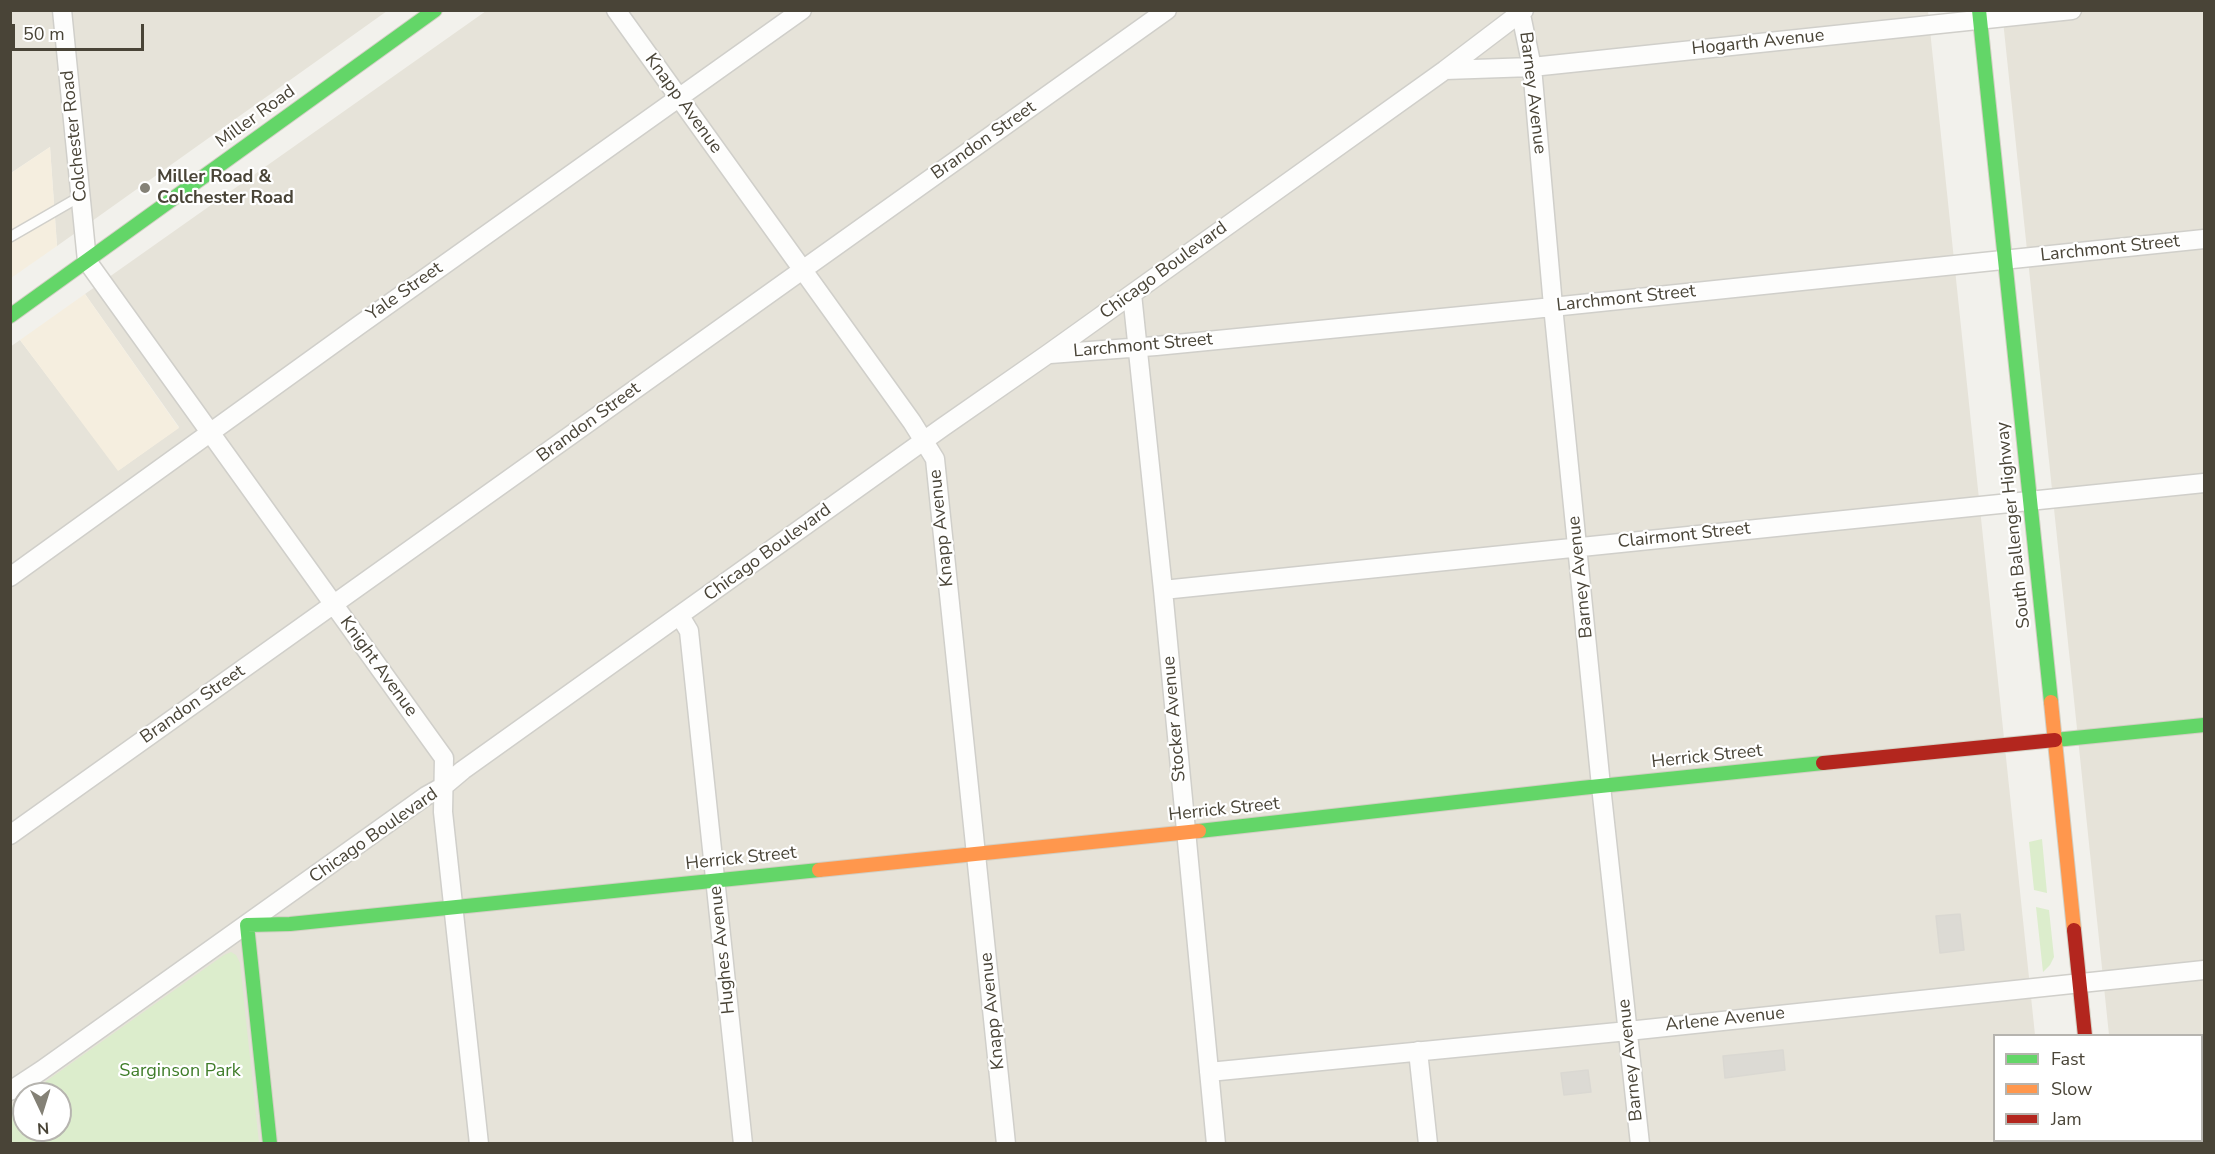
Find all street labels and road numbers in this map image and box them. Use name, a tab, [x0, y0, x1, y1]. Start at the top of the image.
street label: Hogarth Avenue	[1691, 25, 1825, 61]
street label: Barney Avenue	[1514, 31, 1550, 155]
street label: Knapp Avenue	[640, 50, 726, 158]
street label: Colchester Road	[57, 69, 93, 203]
street label: Miller Road	[212, 81, 300, 153]
street label: Brandon Street	[928, 97, 1040, 185]
street label: Chicago Boulevard	[1096, 218, 1232, 324]
street label: Larchmont Street	[2039, 231, 2181, 267]
street label: Yale Street	[363, 258, 447, 326]
street label: Larchmont Street	[1555, 281, 1697, 317]
street label: Larchmont Street	[1072, 329, 1214, 363]
street label: Brandon Street	[533, 378, 645, 468]
street label: South Ballenger Highway	[1992, 421, 2036, 629]
street label: Knapp Avenue	[925, 468, 959, 588]
street label: Chicago Boulevard	[700, 500, 836, 606]
street label: Barney Avenue	[1564, 515, 1598, 639]
street label: Clairmont Street	[1617, 518, 1751, 554]
street label: Knight Avenue	[334, 613, 422, 721]
street label: Stocker Avenue	[1159, 655, 1191, 783]
street label: Brandon Street	[137, 661, 249, 749]
street label: Herrick Street	[1650, 740, 1764, 774]
street label: Chicago Boulevard	[306, 784, 442, 888]
street label: Herrick Street	[1167, 793, 1281, 827]
street label: Herrick Street	[684, 842, 798, 876]
street label: Hughes Avenue	[706, 885, 740, 1015]
street label: Knapp Avenue	[976, 951, 1010, 1071]
street label: Barney Avenue	[1614, 998, 1648, 1122]
street label: Arlene Avenue	[1664, 1003, 1786, 1037]

